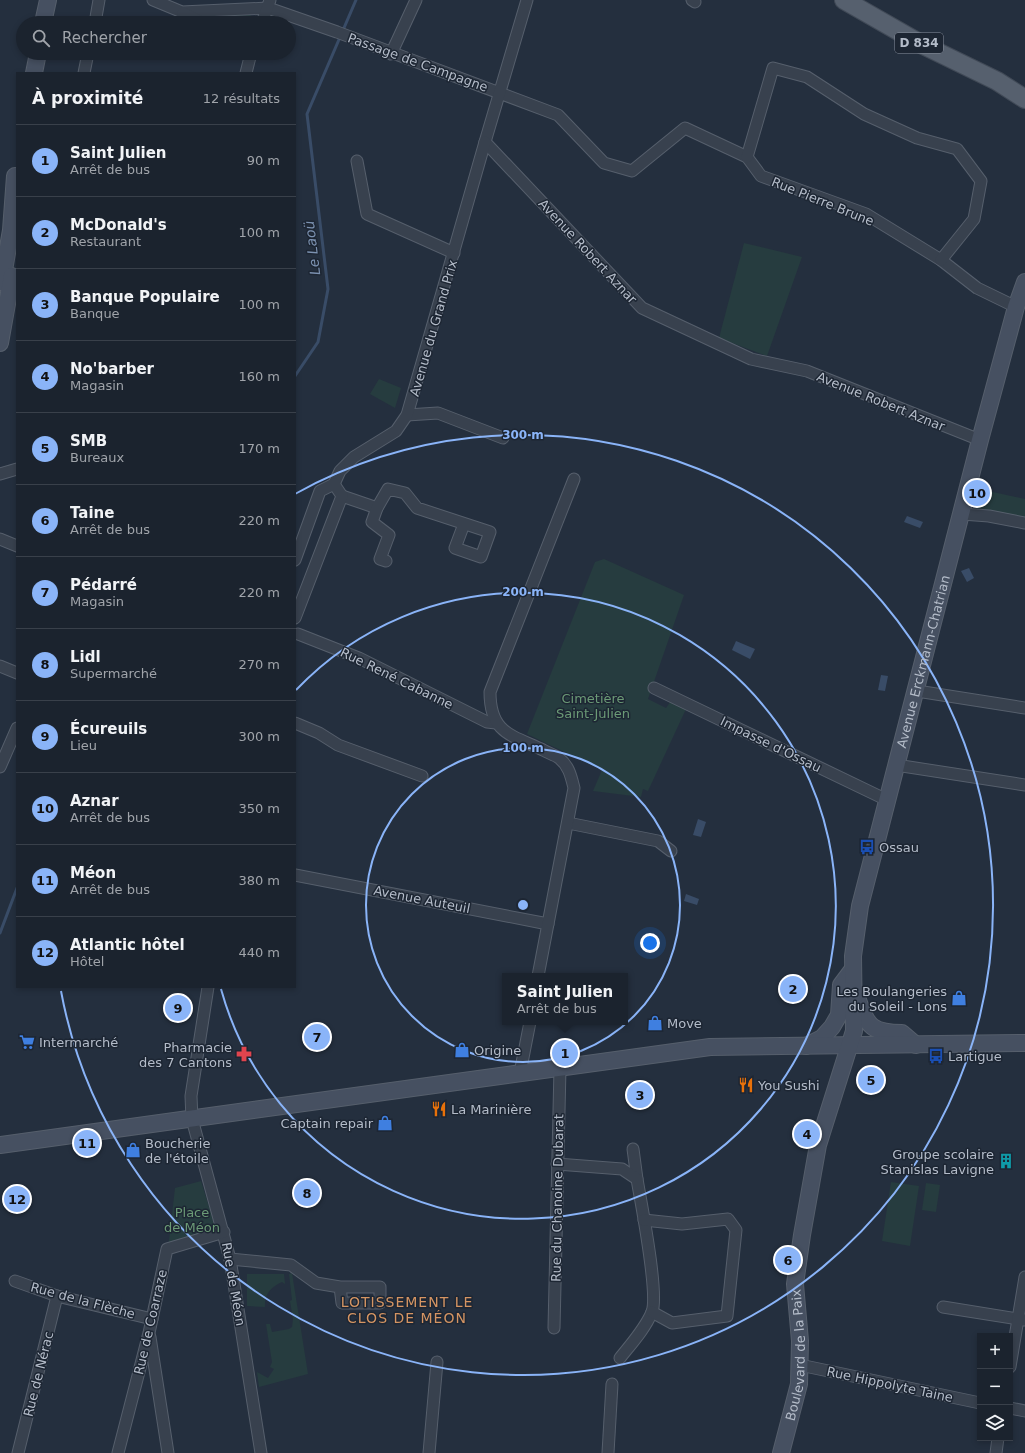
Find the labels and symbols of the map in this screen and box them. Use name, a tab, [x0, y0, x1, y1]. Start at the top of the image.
street label: Passage de Campagne	[346, 30, 490, 95]
road number: D 834	[895, 33, 943, 53]
street label: Rue Pierre Brune	[769, 174, 876, 229]
street label: Avenue Robert Aznar	[535, 196, 640, 307]
water label: Le Laoü	[301, 220, 323, 276]
street label: Avenue du Grand Prix	[407, 258, 460, 398]
street label: Avenue Robert Aznar	[815, 369, 948, 434]
text: 300 m	[502, 428, 544, 442]
pin: 10	[964, 478, 990, 508]
street label: Avenue Erckmann-Chatrian	[894, 574, 953, 750]
text: 200 m	[502, 585, 544, 599]
street label: Rue René Cabanne	[338, 645, 456, 712]
park label: Cimetière Saint-Julien	[556, 691, 630, 721]
street label: Impasse d'Ossau	[718, 714, 824, 775]
text: 100 m	[502, 741, 544, 755]
bus stop icon: Ossau	[858, 838, 876, 856]
place label: Ossau	[879, 840, 919, 855]
street label: Avenue Auteuil	[372, 883, 471, 916]
centre of rings	[516, 898, 530, 912]
your location	[640, 933, 660, 953]
pin: 2	[780, 974, 806, 1004]
place label: Les Boulangeries du Soleil - Lons	[836, 984, 947, 1014]
shop icon: Les Boulangeries du Soleil - Lons	[950, 989, 968, 1007]
pin: 9	[165, 993, 191, 1023]
shop icon: Move	[646, 1014, 664, 1032]
place label: Move	[667, 1016, 702, 1031]
pin: 7	[304, 1022, 330, 1052]
supermarket icon: Intermarché	[18, 1033, 36, 1051]
place label: Intermarché	[39, 1035, 118, 1050]
pin: 1	[552, 1038, 578, 1068]
place label: Pharmacie des 7 Cantons	[139, 1040, 232, 1070]
shop icon: Origine	[453, 1041, 471, 1059]
place label: Origine	[474, 1043, 521, 1058]
pharmacy icon: Pharmacie des 7 Cantons	[235, 1045, 253, 1063]
bus stop icon: Lartigue	[927, 1047, 945, 1065]
place label: Lartigue	[948, 1049, 1002, 1064]
pin: 5	[858, 1065, 884, 1095]
restaurant icon: You Sushi	[737, 1076, 755, 1094]
place label: You Sushi	[757, 1078, 820, 1093]
pin: 3	[627, 1080, 653, 1110]
restaurant icon: La Marinière	[430, 1100, 448, 1118]
place label: La Marinière	[451, 1102, 531, 1117]
shop icon: Captain repair	[376, 1114, 394, 1132]
street label: Rue du Chanoine Dubarat	[549, 1114, 566, 1282]
place label: Captain repair	[280, 1116, 374, 1131]
pin: 4	[794, 1119, 820, 1149]
pin: 11	[74, 1128, 100, 1158]
place label: Boucherie de l'étoile	[145, 1136, 210, 1166]
shop icon: Boucherie de l'étoile	[124, 1141, 142, 1159]
place label: Groupe scolaire Stanislas Lavigne	[881, 1147, 994, 1177]
building icon: Groupe scolaire Stanislas Lavigne	[997, 1152, 1015, 1170]
pin: 8	[294, 1178, 320, 1208]
pin: 12	[4, 1184, 30, 1214]
park label: Place de Méon	[164, 1205, 220, 1235]
street label: Rue de Méon	[219, 1241, 248, 1327]
pin: 6	[775, 1245, 801, 1275]
street label: Rue de Coarraze	[131, 1268, 170, 1376]
street label: Rue de la Flèche	[29, 1279, 137, 1322]
street label: Boulevard de la Paix	[783, 1288, 808, 1422]
district label: LOTISSEMENT LE CLOS DE MÉON	[341, 1294, 473, 1326]
street label: Rue de Nérac	[21, 1330, 56, 1418]
street label: Rue Hippolyte Taine	[825, 1364, 954, 1405]

